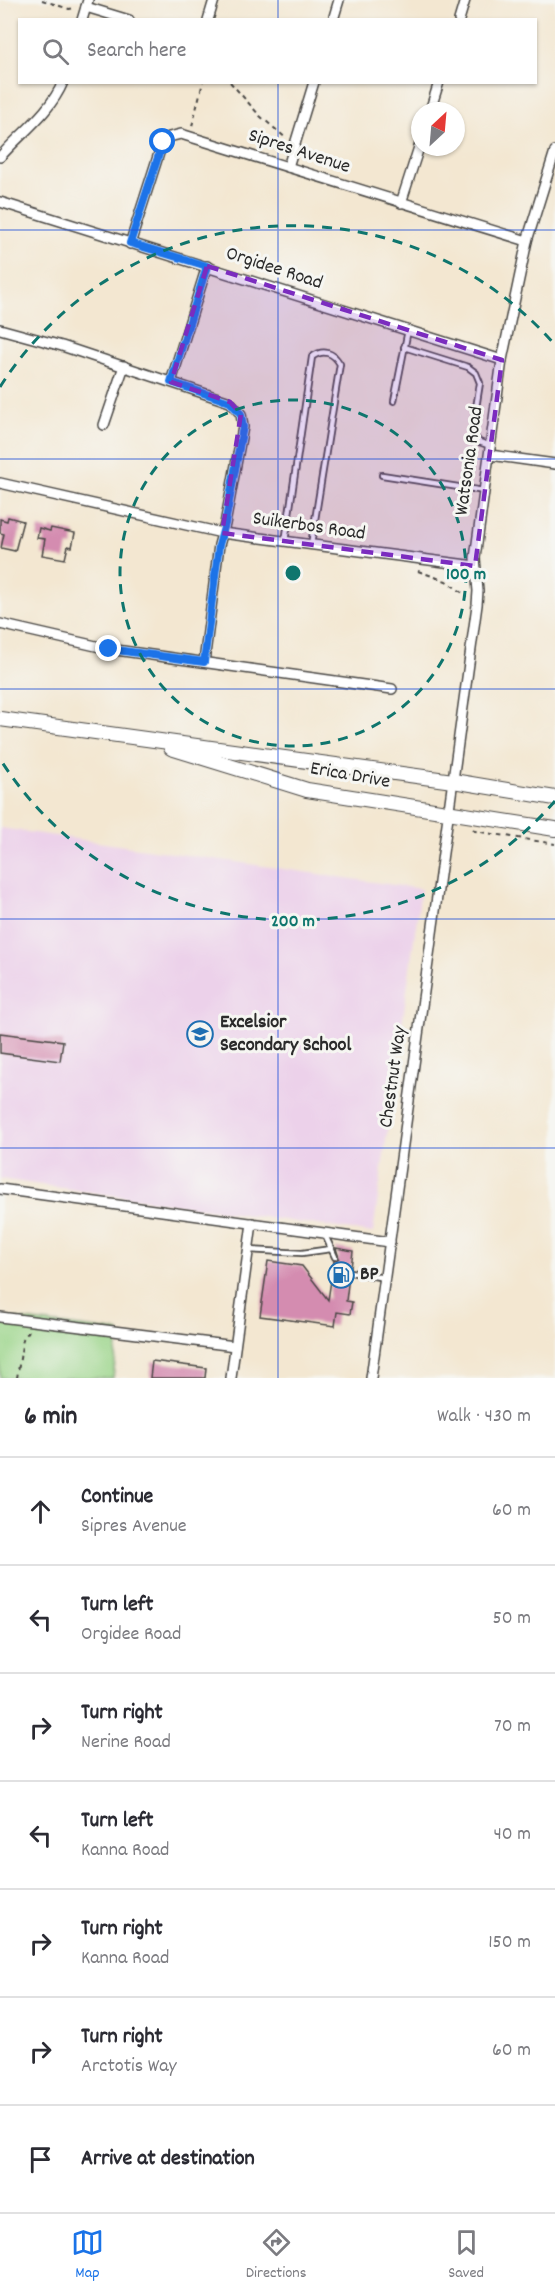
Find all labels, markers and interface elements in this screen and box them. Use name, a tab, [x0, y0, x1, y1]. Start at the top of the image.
search box	[18, 18, 537, 84]
icon: search	[39, 35, 72, 68]
text: Search here	[87, 36, 186, 67]
north arrow	[411, 102, 465, 156]
street label: Sipres Avenue	[244, 122, 354, 182]
route start	[149, 128, 175, 154]
street label: Orgidee Road	[222, 240, 326, 298]
street label: Watsonia Road	[448, 405, 492, 517]
street label: Suikerbos Road	[251, 505, 367, 549]
centre of rings	[283, 563, 303, 583]
text: 100 m	[446, 563, 486, 588]
route end	[95, 635, 121, 661]
street label: Erica Drive	[308, 755, 392, 797]
text: 200 m	[271, 910, 315, 935]
place label: Excelsior Secondary School	[220, 1009, 351, 1060]
school or university icon: Excelsior Secondary School	[185, 1019, 215, 1049]
street label: Chestnut Way	[373, 1023, 415, 1130]
fuel station icon: BP	[326, 1260, 356, 1290]
place label: BP	[360, 1261, 379, 1289]
text: 6 min	[24, 1399, 77, 1436]
text: Walk · 430 m	[437, 1403, 531, 1431]
text: Continue	[81, 1482, 153, 1513]
icon: ahead	[24, 1495, 57, 1528]
text: 60 m	[492, 1497, 531, 1525]
text: Sipres Avenue	[81, 1513, 187, 1541]
text: Turn left	[81, 1590, 153, 1621]
icon: left	[24, 1603, 57, 1636]
text: 50 m	[493, 1605, 531, 1633]
text: Orgidee Road	[81, 1621, 181, 1649]
text: Turn right	[81, 1698, 163, 1729]
icon: right	[24, 1711, 57, 1744]
text: 70 m	[494, 1713, 531, 1741]
text: Nerine Road	[81, 1729, 171, 1757]
text: Turn left	[81, 1806, 153, 1837]
icon: left	[24, 1819, 57, 1852]
text: 40 m	[493, 1821, 531, 1849]
text: Kanna Road	[81, 1837, 169, 1865]
text: Turn right	[81, 1914, 163, 1945]
icon: right	[24, 1927, 57, 1960]
text: 150 m	[488, 1929, 531, 1957]
text: Kanna Road	[81, 1945, 169, 1973]
text: Turn right	[81, 2022, 163, 2053]
icon: right	[24, 2035, 57, 2068]
text: 60 m	[492, 2037, 531, 2065]
text: Arctotis Way	[81, 2053, 177, 2081]
icon: arrive	[24, 2143, 57, 2176]
text: Arrive at destination	[81, 2144, 255, 2175]
tab: Map	[71, 2226, 104, 2285]
tab: Directions	[246, 2226, 306, 2285]
tab: Saved	[448, 2226, 484, 2285]

